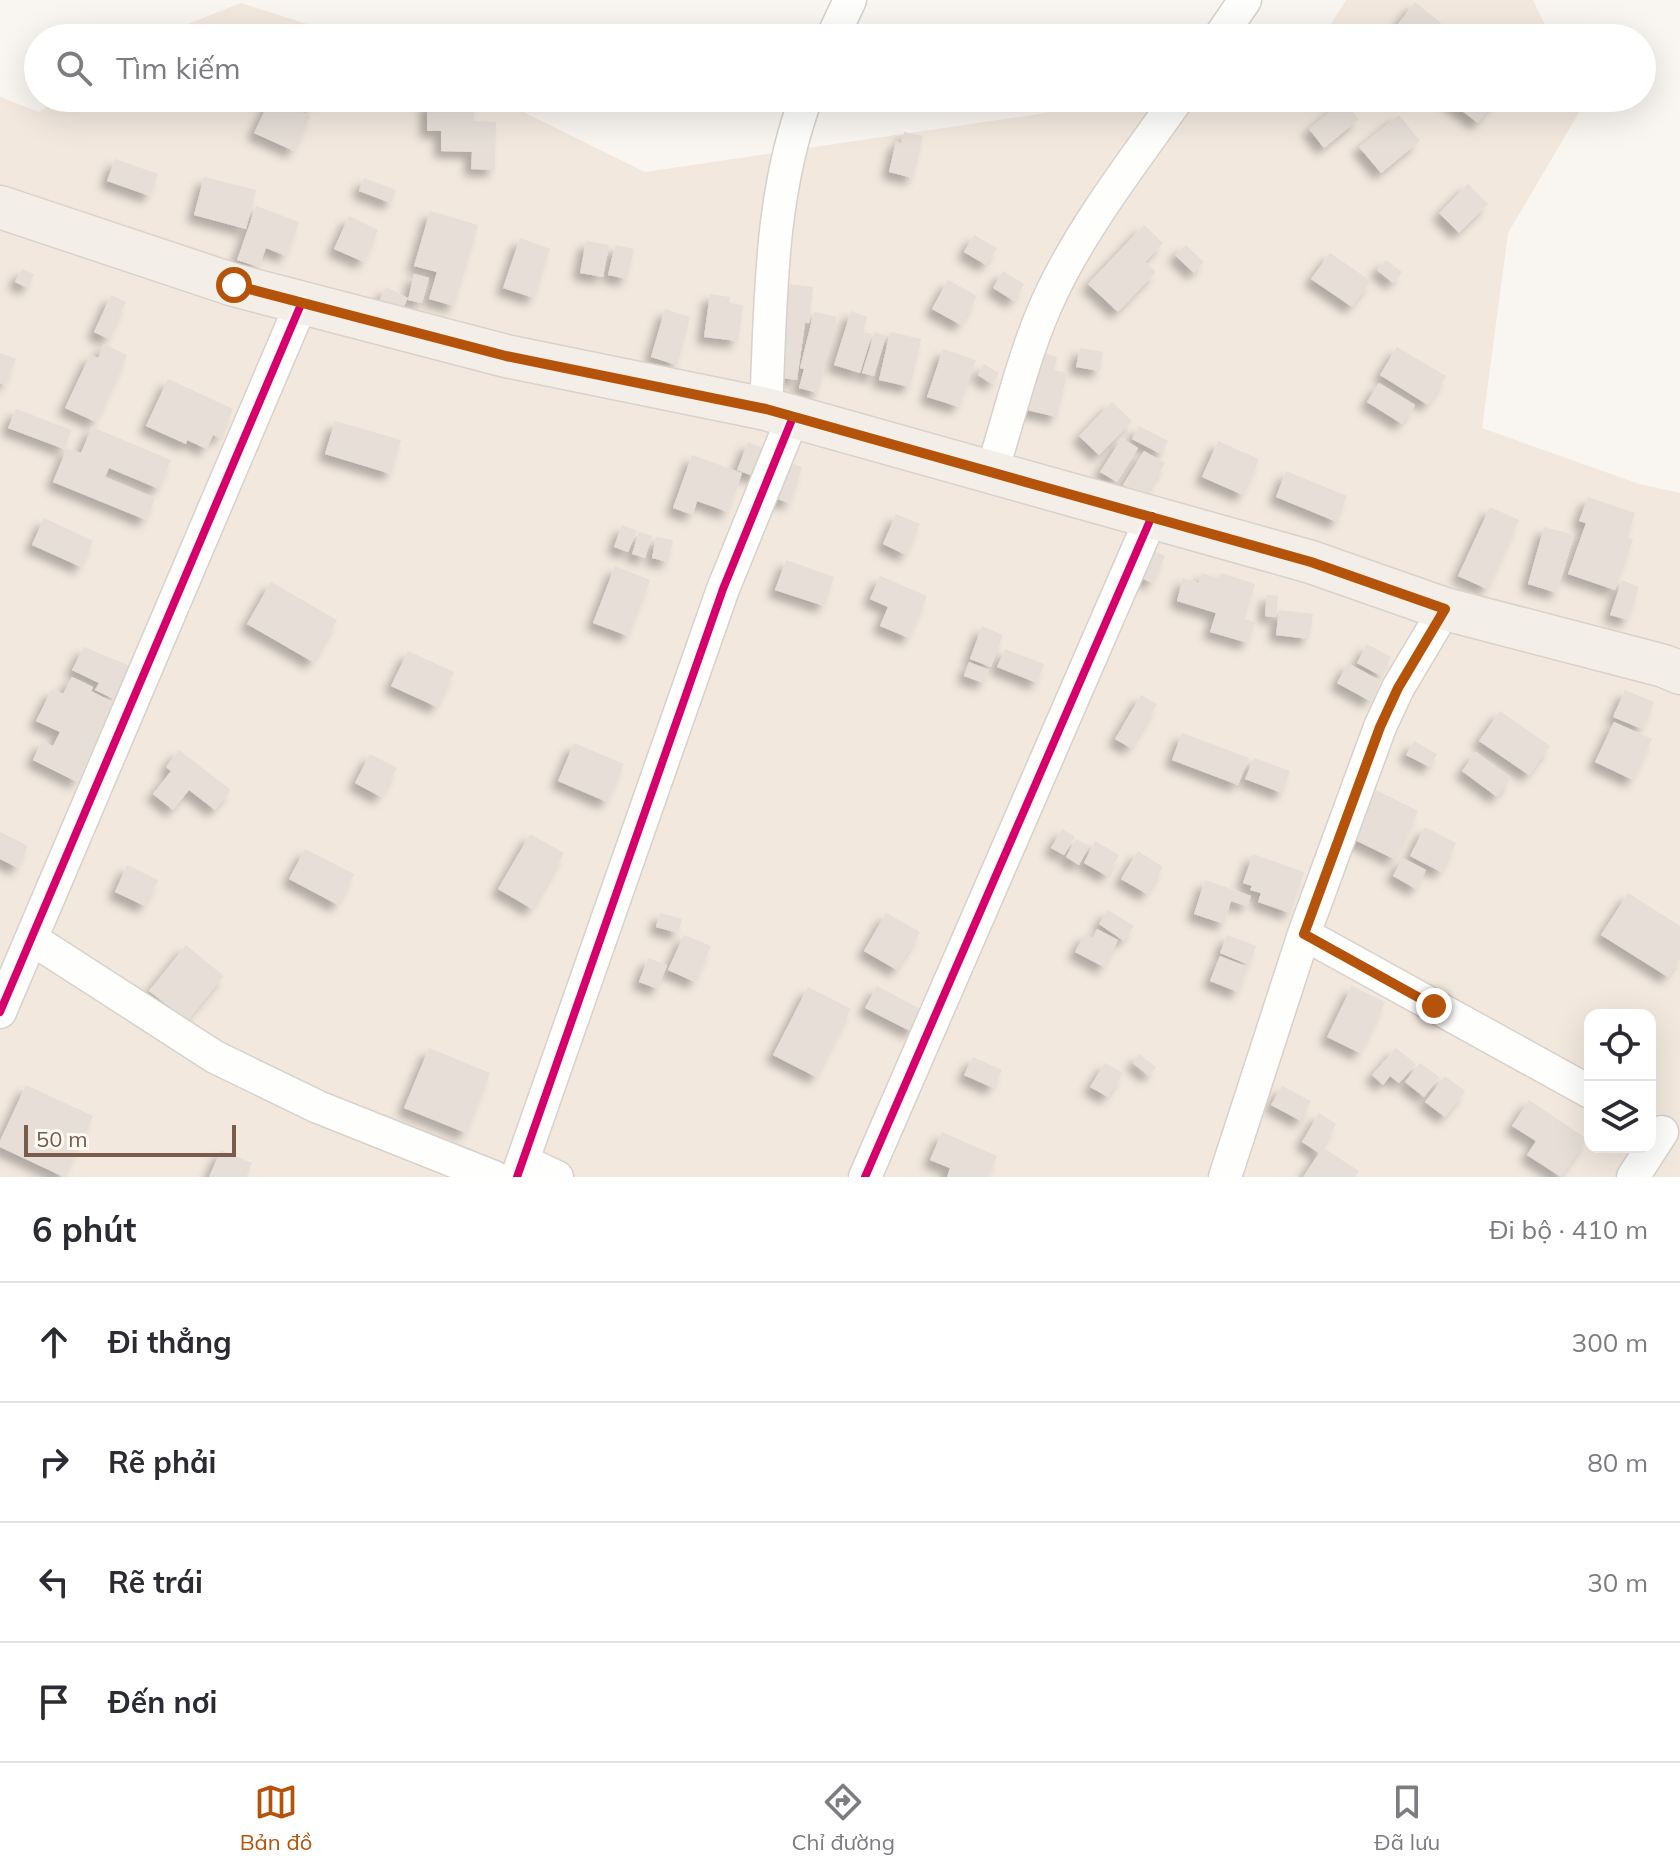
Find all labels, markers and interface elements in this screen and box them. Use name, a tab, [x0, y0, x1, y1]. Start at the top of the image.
search box	[24, 24, 1656, 112]
icon: search	[52, 46, 96, 90]
text: Tìm kiếm	[116, 49, 241, 87]
route start	[216, 267, 252, 303]
route end	[1416, 988, 1452, 1024]
map controls	[1584, 1009, 1656, 1153]
button: locate	[1584, 1009, 1656, 1081]
button: layers	[1584, 1081, 1656, 1153]
scale bar	[24, 1121, 236, 1157]
text: 50 m	[36, 1125, 87, 1153]
text: 6 phút	[32, 1208, 136, 1251]
text: Đi bộ · 410 m	[1489, 1213, 1648, 1246]
icon: ahead	[32, 1320, 76, 1364]
text: Đi thẳng	[108, 1323, 232, 1361]
text: 300 m	[1572, 1326, 1648, 1359]
icon: right	[32, 1440, 76, 1484]
text: Rẽ phải	[108, 1443, 216, 1481]
text: 80 m	[1587, 1446, 1648, 1479]
icon: left	[32, 1560, 76, 1604]
text: Rẽ trái	[108, 1563, 203, 1601]
text: 30 m	[1587, 1566, 1648, 1599]
icon: arrive	[32, 1680, 76, 1724]
text: Đến nơi	[108, 1683, 217, 1721]
tab: Bản đồ	[240, 1780, 312, 1856]
tab: Chỉ đường	[791, 1780, 895, 1856]
tab: Đã lưu	[1374, 1780, 1440, 1856]

